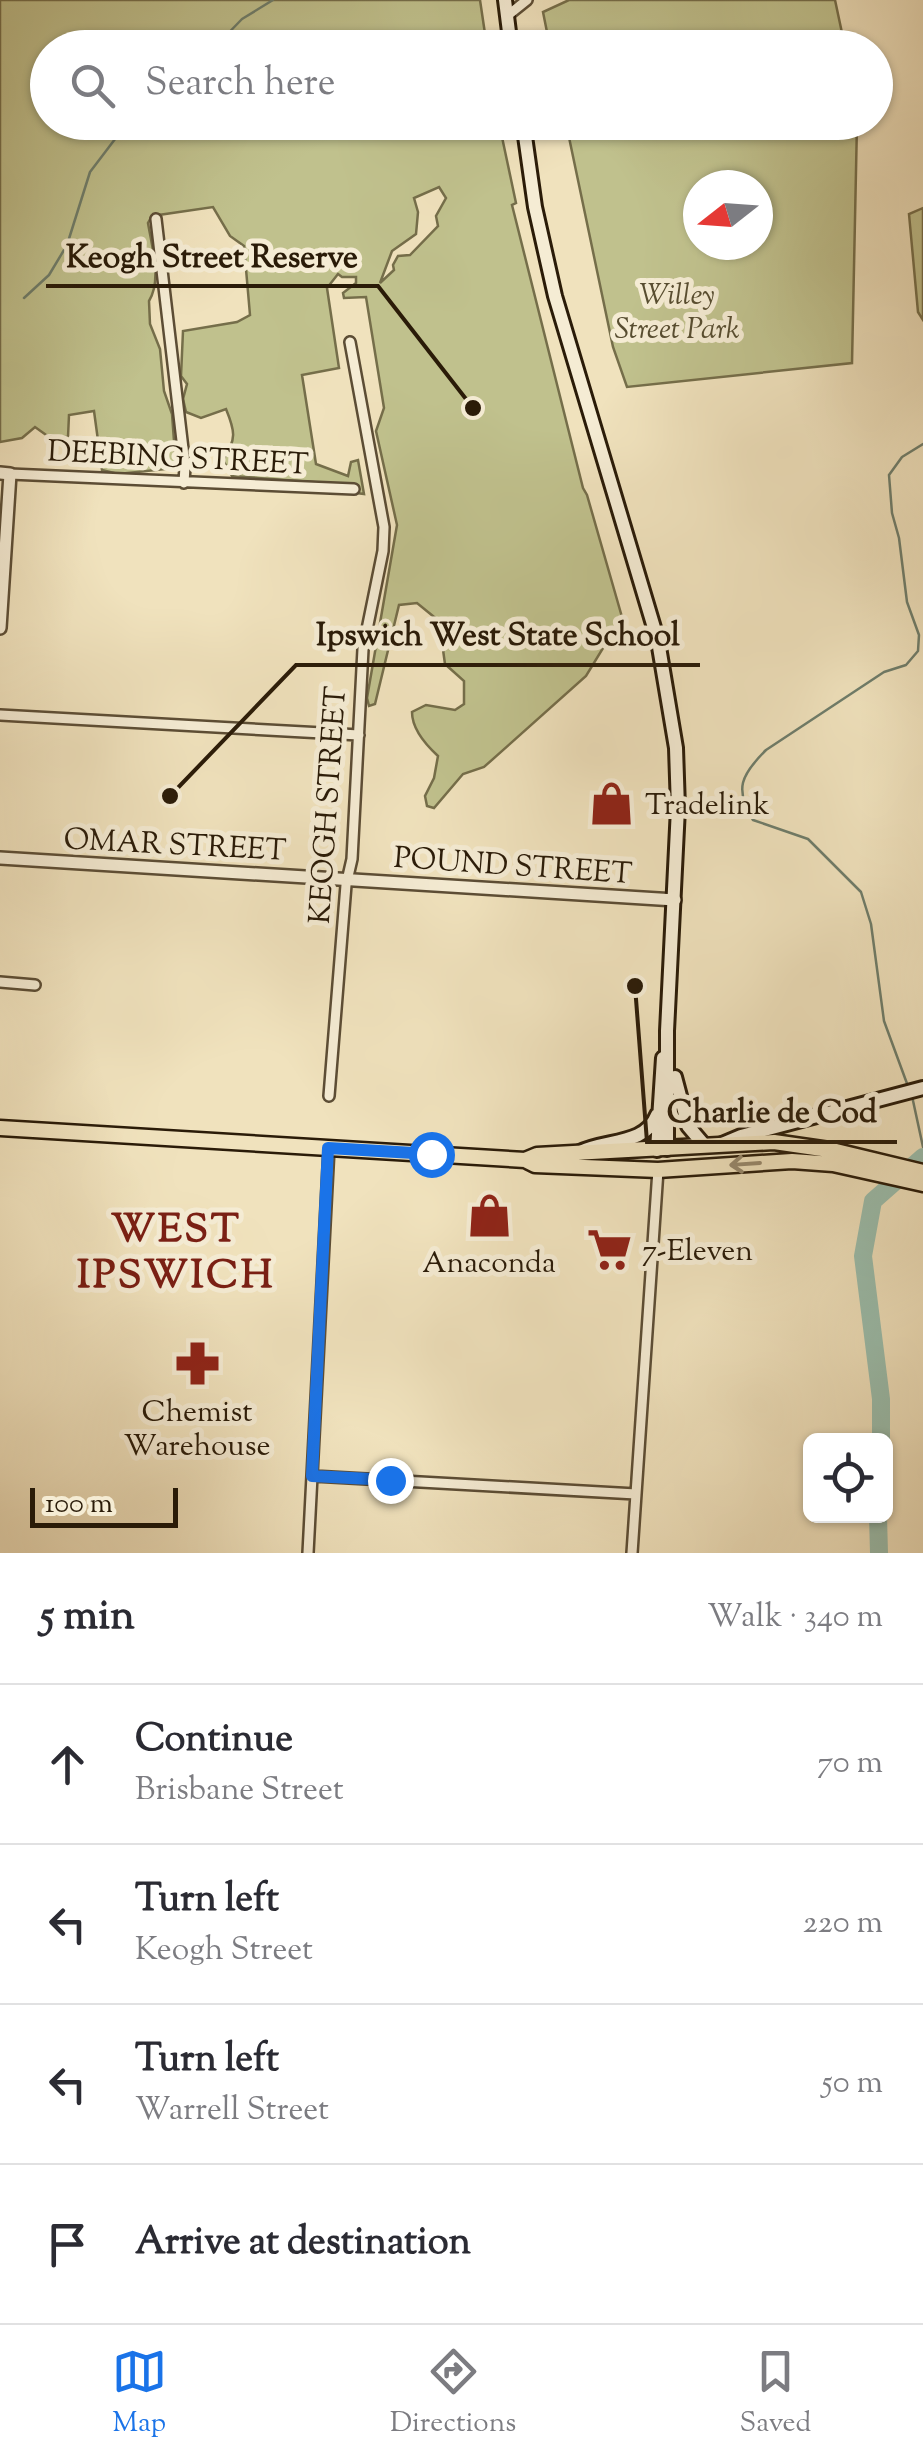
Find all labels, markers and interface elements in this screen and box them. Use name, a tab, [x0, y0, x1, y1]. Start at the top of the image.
search box	[30, 30, 893, 140]
icon: search	[65, 58, 120, 113]
text: Search here	[145, 58, 336, 112]
north arrow	[683, 170, 773, 260]
callout: Keogh Street Reserve	[46, 224, 378, 286]
text: Keogh Street Reserve	[66, 236, 358, 282]
park label: Willey Street Park	[614, 275, 740, 352]
street label: DEEBING STREET	[46, 431, 310, 488]
callout: Ipswich West State School	[296, 603, 700, 665]
text: Ipswich West State School	[316, 614, 680, 660]
street label: KEOGH STREET	[300, 685, 359, 925]
shop icon: Tradelink	[588, 780, 636, 828]
place label: Tradelink	[645, 785, 770, 828]
street label: OMAR STREET	[62, 819, 287, 874]
street label: POUND STREET	[392, 838, 633, 897]
callout: Charlie de Cod	[647, 1080, 897, 1142]
text: Charlie de Cod	[667, 1091, 877, 1137]
route start	[409, 1132, 455, 1178]
one-way arrow	[730, 1155, 762, 1174]
shop icon: Anaconda	[465, 1191, 513, 1239]
district label: WEST IPSWICH	[77, 1203, 275, 1306]
supermarket icon: 7-Eleven	[585, 1226, 633, 1274]
place label: 7-Eleven	[642, 1231, 753, 1274]
place label: Anaconda	[422, 1243, 556, 1286]
pharmacy icon: Chemist Warehouse	[173, 1340, 221, 1388]
place label: Chemist Warehouse	[124, 1392, 270, 1469]
map controls	[803, 1433, 893, 1523]
button: locate	[803, 1433, 893, 1523]
route end	[368, 1458, 414, 1504]
scale bar	[30, 1483, 178, 1528]
text: 100 m	[45, 1485, 113, 1525]
text: 5 min	[40, 1588, 135, 1648]
text: Walk · 340 m	[707, 1595, 883, 1641]
text: Continue	[135, 1714, 293, 1768]
icon: ahead	[40, 1737, 95, 1792]
text: 70 m	[817, 1741, 883, 1787]
text: Brisbane Street	[135, 1768, 344, 1814]
text: Turn left	[135, 1874, 279, 1928]
icon: left	[40, 1897, 95, 1952]
text: 220 m	[803, 1901, 883, 1947]
text: Keogh Street	[135, 1928, 313, 1974]
text: Turn left	[135, 2034, 279, 2088]
icon: left	[40, 2057, 95, 2112]
text: 50 m	[822, 2061, 883, 2107]
text: Warrell Street	[135, 2088, 329, 2134]
icon: arrive	[40, 2217, 95, 2272]
text: Arrive at destination	[135, 2217, 471, 2271]
tab: Map	[112, 2344, 167, 2444]
tab: Directions	[390, 2344, 516, 2444]
tab: Saved	[739, 2344, 811, 2444]

